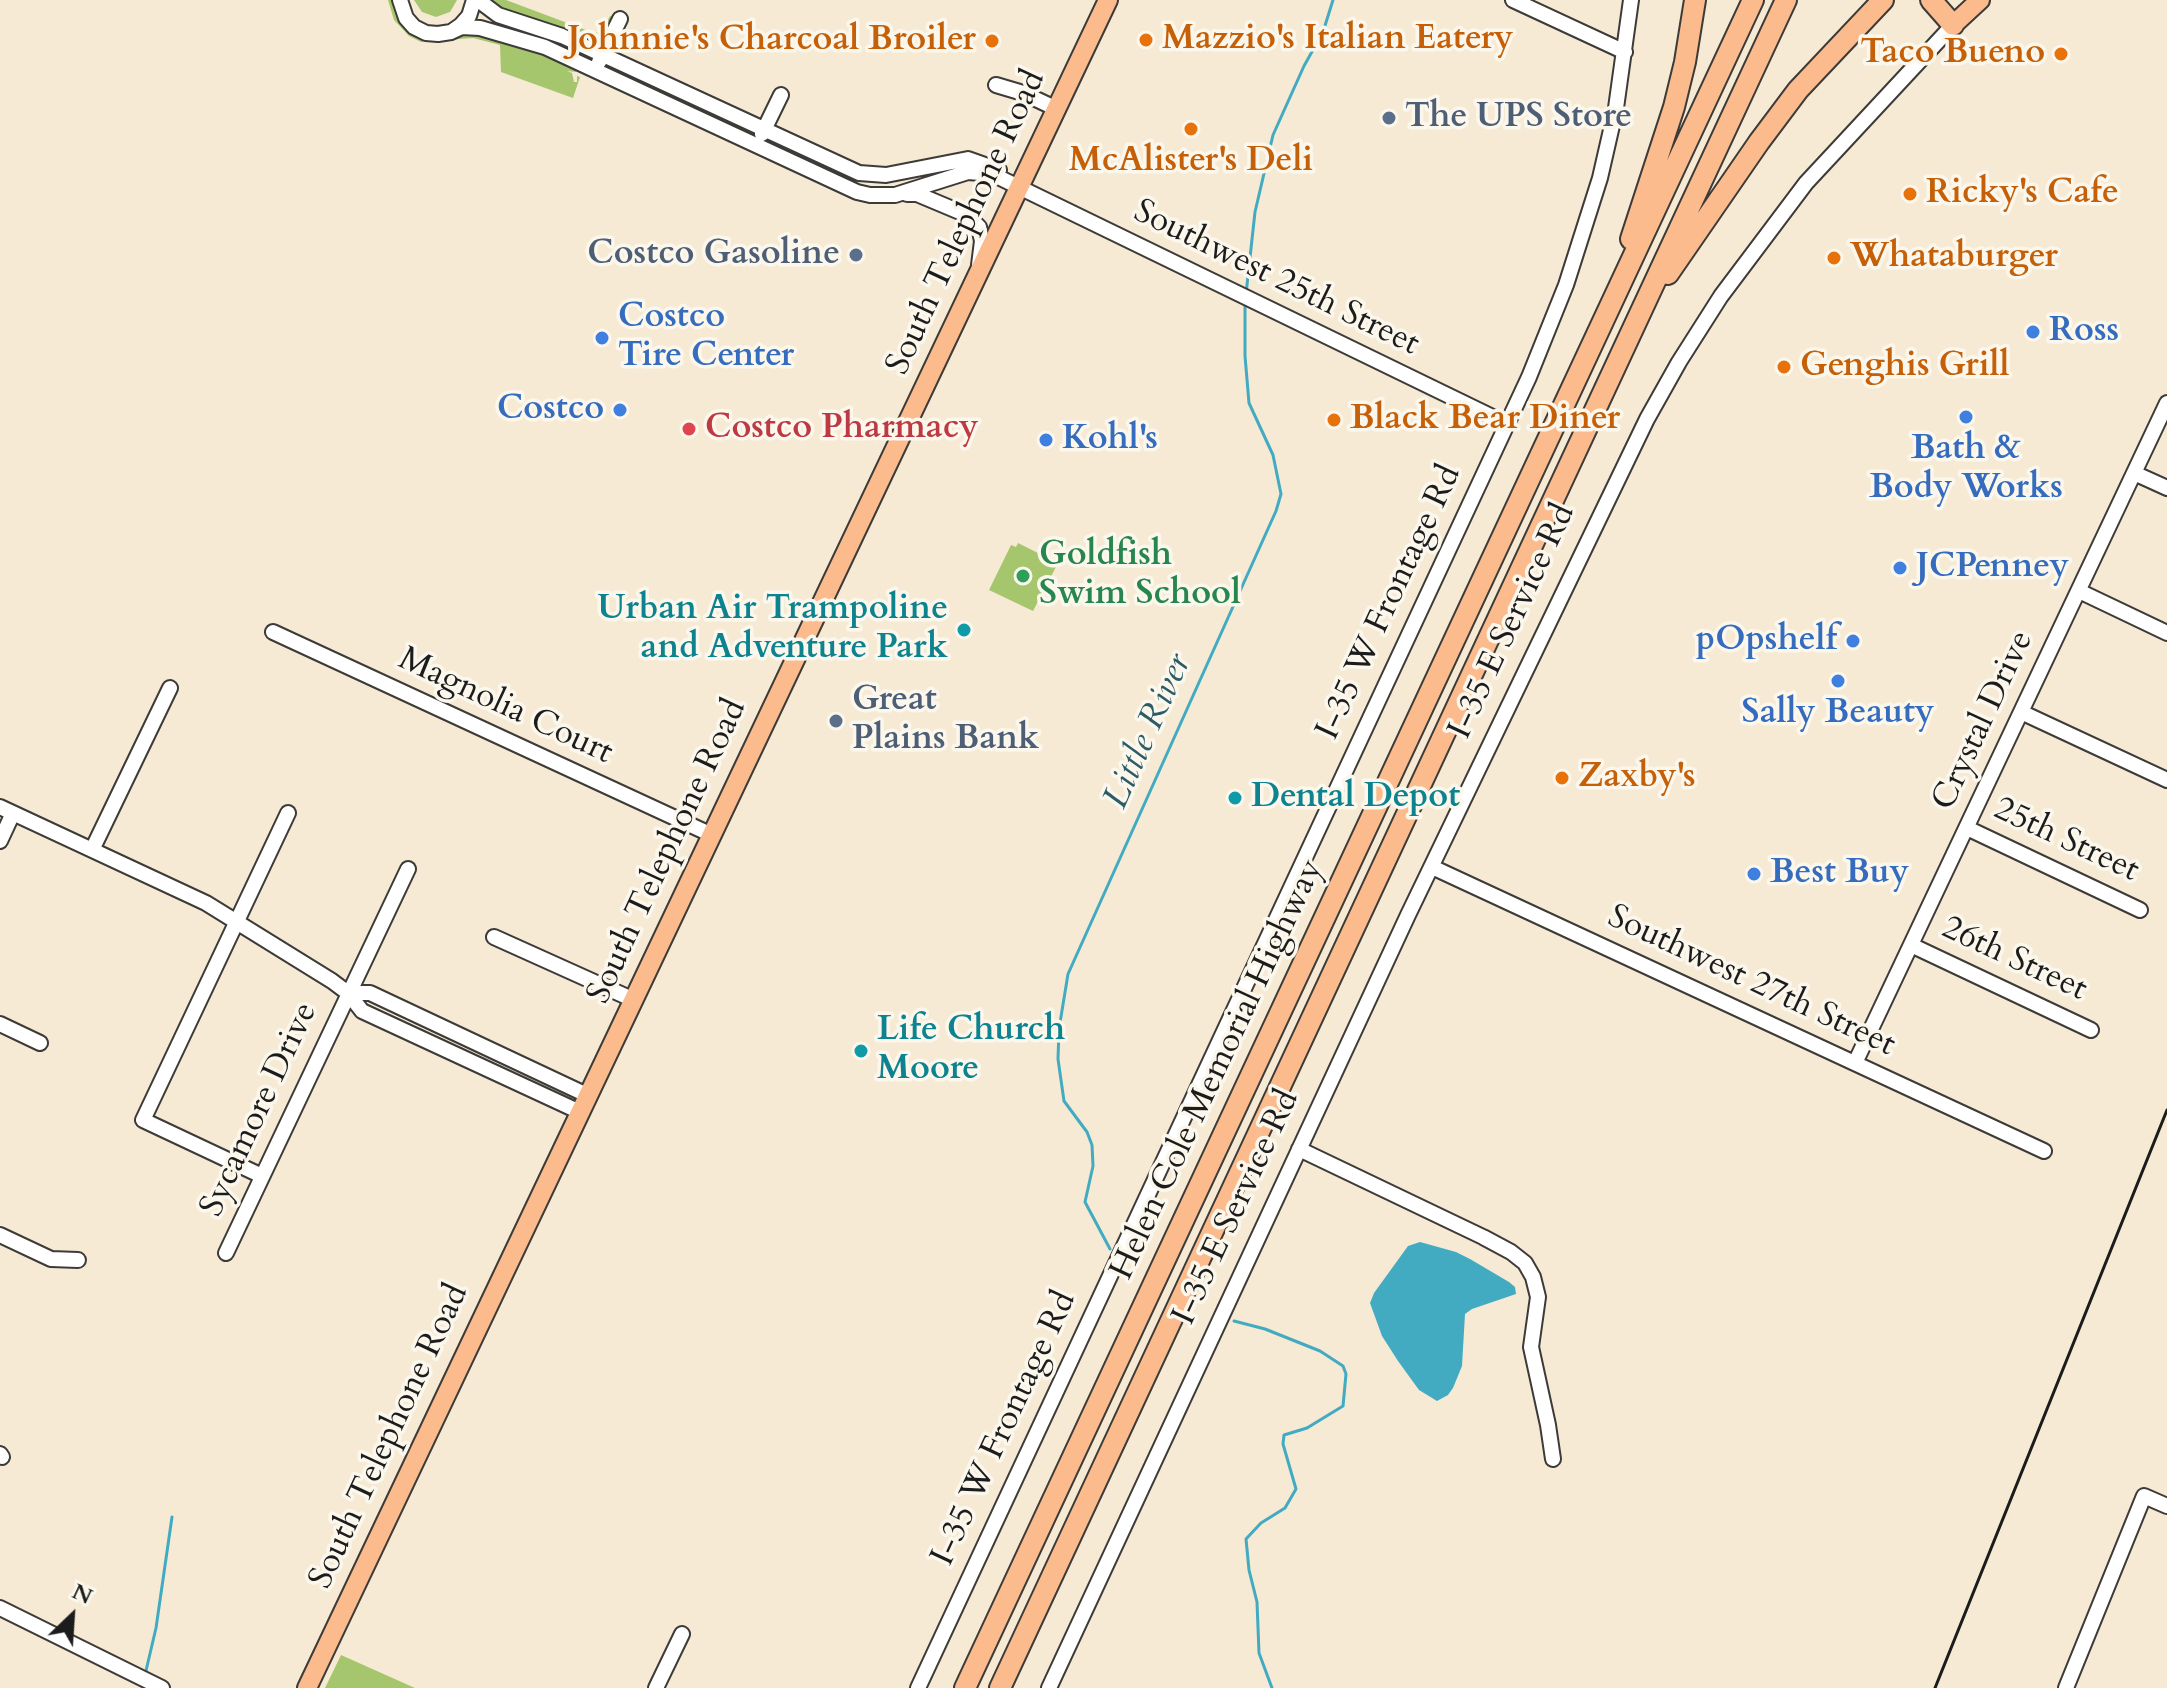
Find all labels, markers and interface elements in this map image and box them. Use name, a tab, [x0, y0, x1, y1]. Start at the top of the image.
place label: Mazzio's Italian Eatery	[1162, 20, 1513, 60]
place label: Johnnie's Charcoal Broiler	[567, 21, 976, 61]
marker: Mazzio's Italian Eatery	[1137, 31, 1155, 49]
marker: Johnnie's Charcoal Broiler	[983, 32, 1001, 50]
place label: Taco Bueno	[1860, 34, 2045, 74]
marker: Taco Bueno	[2052, 45, 2070, 63]
street label: South Telephone Road	[879, 64, 1055, 382]
place label: The UPS Store	[1405, 98, 1632, 138]
marker: The UPS Store	[1380, 109, 1398, 127]
marker: McAlister's Deli	[1182, 120, 1200, 138]
place label: McAlister's Deli	[1069, 142, 1313, 182]
place label: Ricky's Cafe	[1926, 174, 2119, 214]
marker: Ricky's Cafe	[1901, 185, 1919, 203]
street label: Southwest 25th Street	[1127, 192, 1425, 366]
place label: Costco Gasoline	[587, 235, 840, 275]
place label: Whataburger	[1850, 238, 2058, 278]
marker: Costco Gasoline	[847, 246, 865, 264]
marker: Whataburger	[1825, 249, 1843, 267]
place label: Costco Tire Center	[618, 298, 794, 378]
place label: Ross	[2049, 312, 2119, 352]
marker: Ross	[2024, 323, 2042, 341]
marker: Costco Tire Center	[593, 329, 611, 347]
place label: Genghis Grill	[1800, 347, 2009, 387]
marker: Genghis Grill	[1775, 358, 1793, 376]
place label: Costco	[497, 390, 604, 430]
place label: Black Bear Diner	[1350, 400, 1620, 440]
marker: Costco	[611, 401, 629, 419]
marker: Bath & Body Works	[1957, 408, 1975, 426]
place label: Costco Pharmacy	[705, 409, 978, 449]
marker: Black Bear Diner	[1325, 411, 1343, 429]
marker: Costco Pharmacy	[680, 420, 698, 438]
place label: Kohl's	[1062, 420, 1158, 460]
place label: Bath & Body Works	[1869, 430, 2063, 510]
marker: Kohl's	[1037, 431, 1055, 449]
street label: I-35 W Frontage Rd	[1309, 460, 1471, 746]
street label: I-35 E Service Rd	[1441, 498, 1585, 746]
place label: Goldfish Swim School	[1039, 536, 1241, 616]
place label: JCPenney	[1916, 548, 2069, 588]
marker: JCPenney	[1891, 559, 1909, 577]
marker: Goldfish Swim School	[1014, 567, 1032, 585]
place label: Urban Air Trampoline and Adventure Park	[598, 590, 948, 670]
marker: Urban Air Trampoline and Adventure Park	[955, 621, 973, 639]
place label: pOpshelf	[1696, 621, 1837, 661]
street label: Crystal Drive	[1925, 625, 2043, 817]
marker: pOpshelf	[1844, 632, 1862, 650]
street label: Magnolia Court	[391, 640, 619, 774]
water label: Little River	[1096, 648, 1202, 816]
marker: Sally Beauty	[1829, 672, 1847, 690]
place label: Great Plains Bank	[852, 681, 1039, 760]
street label: South Telephone Road	[580, 693, 756, 1011]
place label: Sally Beauty	[1742, 694, 1934, 734]
marker: Great Plains Bank	[827, 712, 845, 730]
place label: Zaxby's	[1578, 758, 1696, 798]
marker: Zaxby's	[1553, 769, 1571, 787]
place label: Dental Depot	[1251, 778, 1460, 818]
marker: Dental Depot	[1226, 789, 1244, 807]
street label: 25th Street	[1987, 790, 2145, 892]
street label: Helen Cole Memorial Highway	[1103, 854, 1333, 1286]
place label: Best Buy	[1770, 854, 1909, 894]
marker: Best Buy	[1745, 865, 1763, 883]
street label: Southwest 27th Street	[1601, 897, 1901, 1067]
street label: 26th Street	[1935, 909, 2093, 1011]
street label: Sycamore Drive	[193, 996, 327, 1224]
place label: Life Church Moore	[877, 1011, 1065, 1090]
marker: Life Church Moore	[852, 1042, 870, 1060]
street label: I-35 E Service Rd	[1165, 1084, 1309, 1332]
street label: South Telephone Road	[302, 1278, 478, 1596]
street label: I-35 W Frontage Rd	[924, 1286, 1086, 1572]
north arrow	[32, 1576, 112, 1656]
text: N	[67, 1577, 97, 1612]

